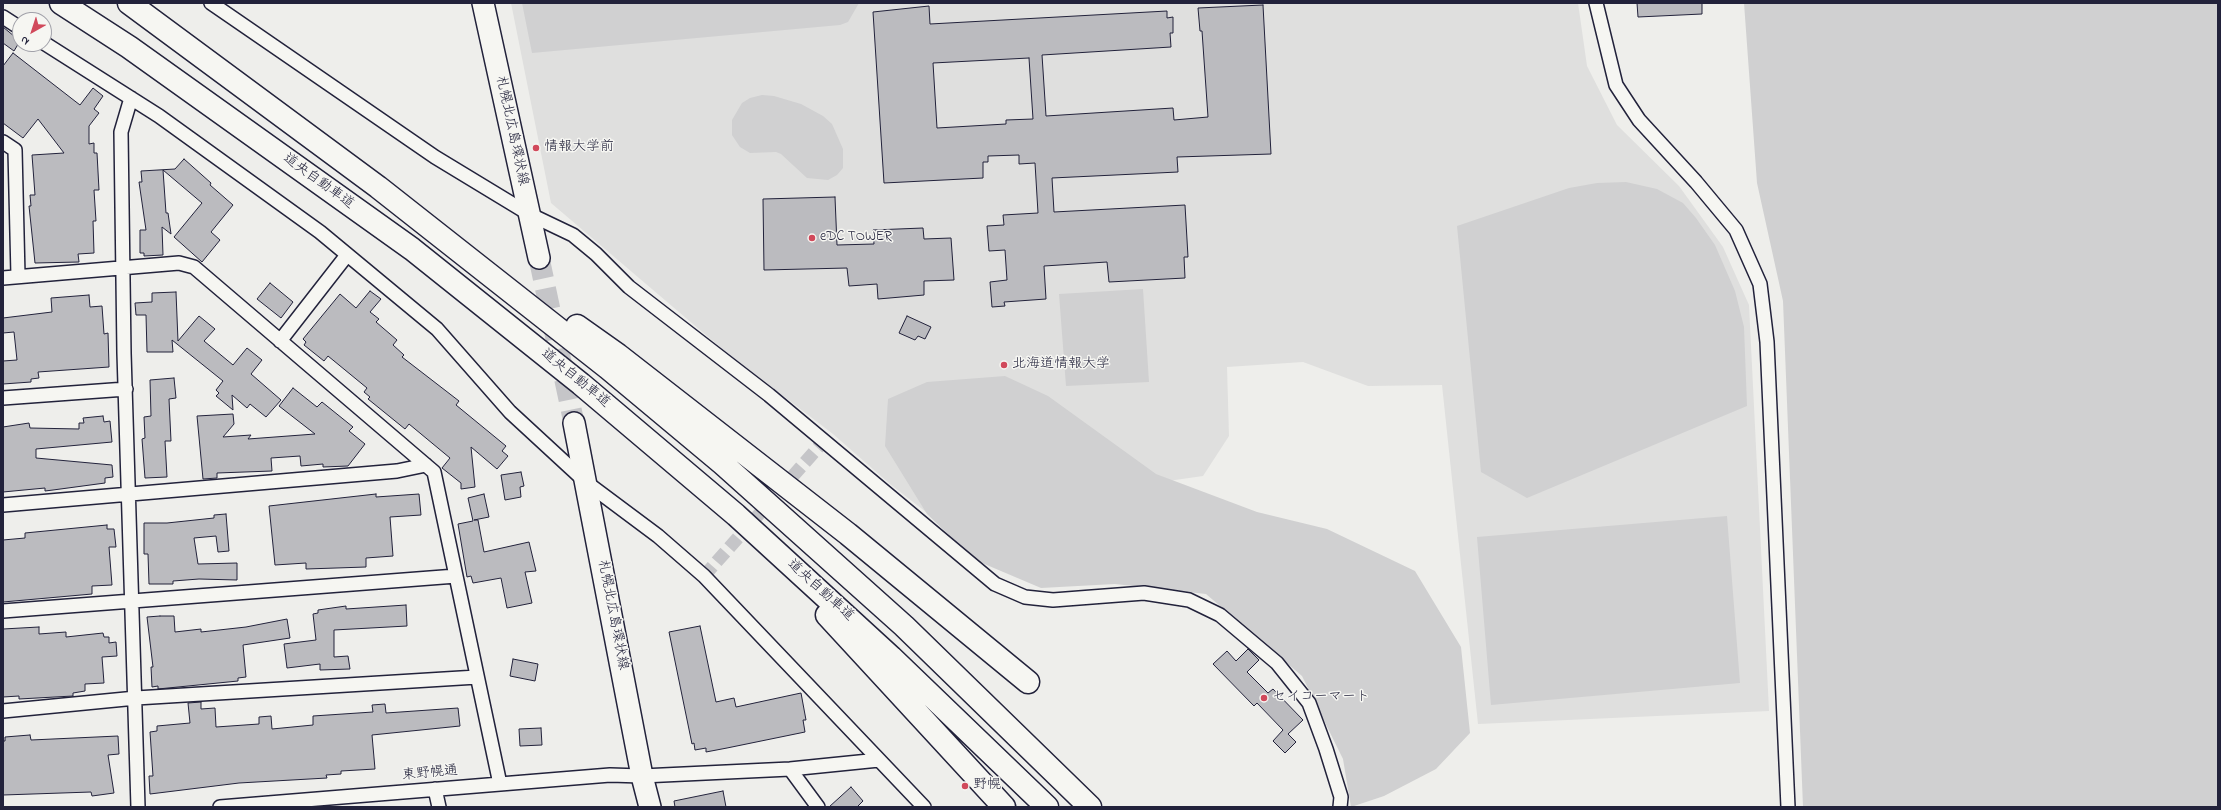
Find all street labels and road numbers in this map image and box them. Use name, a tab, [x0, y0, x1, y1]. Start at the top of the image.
street label: 札幌北広島環状線	[491, 74, 531, 188]
street label: 道央自動車道	[279, 151, 357, 213]
street label: 道央自動車道	[537, 346, 613, 412]
street label: 道央自動車道	[783, 557, 857, 625]
street label: 札幌北広島環状線	[593, 558, 631, 672]
street label: 東野幌通	[401, 763, 459, 785]

